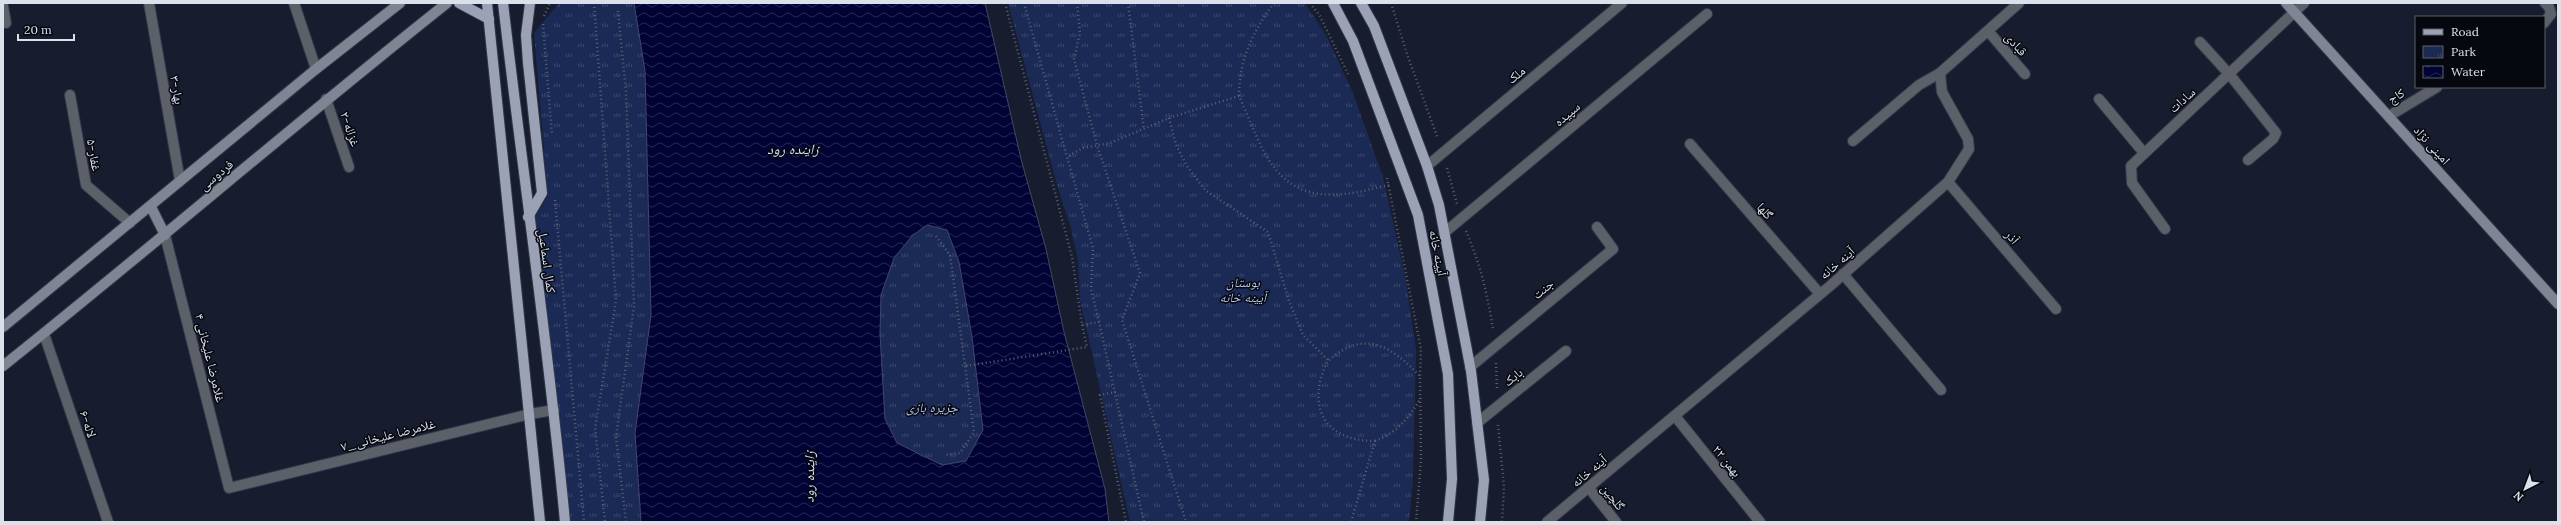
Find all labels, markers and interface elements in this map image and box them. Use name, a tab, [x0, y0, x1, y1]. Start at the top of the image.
scale bar	[18, 16, 74, 42]
legend	[2415, 16, 2545, 88]
text: 20 m	[24, 22, 52, 37]
text: Road	[2451, 24, 2479, 39]
street label: قبادی	[2001, 29, 2031, 59]
text: Park	[2451, 44, 2477, 59]
street label: ملک	[1503, 62, 1529, 88]
text: Water	[2451, 64, 2486, 79]
street label: ۳-بهار	[166, 74, 188, 106]
street label: سادات	[2165, 84, 2199, 116]
street label: کاج	[2384, 84, 2409, 109]
street label: سپیده	[1550, 98, 1584, 130]
street label: ۲-غزاله	[336, 109, 364, 149]
street label: امینی نژاد	[2410, 122, 2454, 168]
street label: ۵-غفار	[83, 138, 105, 173]
water label: زاینده رود	[767, 140, 820, 158]
street label: فردوسی	[195, 156, 237, 194]
street label: گلها	[1753, 199, 1777, 223]
street label: آذر	[2001, 226, 2023, 248]
street label: کمال اسماعیل	[534, 228, 560, 295]
street label: آیینه خانه	[1425, 229, 1451, 278]
street label: آینه خانه	[1816, 242, 1859, 283]
park label: بوستان آیینه خانه	[1220, 274, 1270, 306]
street label: جنت	[1529, 275, 1557, 303]
street label: ۴ غلامرضا علیخانی	[191, 312, 229, 405]
street label: بابک	[1500, 364, 1526, 390]
park label: جزیره بازی	[906, 399, 959, 416]
street label: ۶-لاله	[75, 408, 101, 440]
street label: ۷_غلامرضا علیخانی	[339, 415, 437, 455]
street label: ۲۲ بهمن	[1709, 441, 1745, 481]
water label: زاینده رود	[800, 450, 818, 503]
street label: آینه خانه	[1568, 451, 1611, 491]
north arrow	[2505, 469, 2545, 509]
street label: گلچین	[1597, 480, 1629, 514]
text: N	[2510, 488, 2526, 504]

